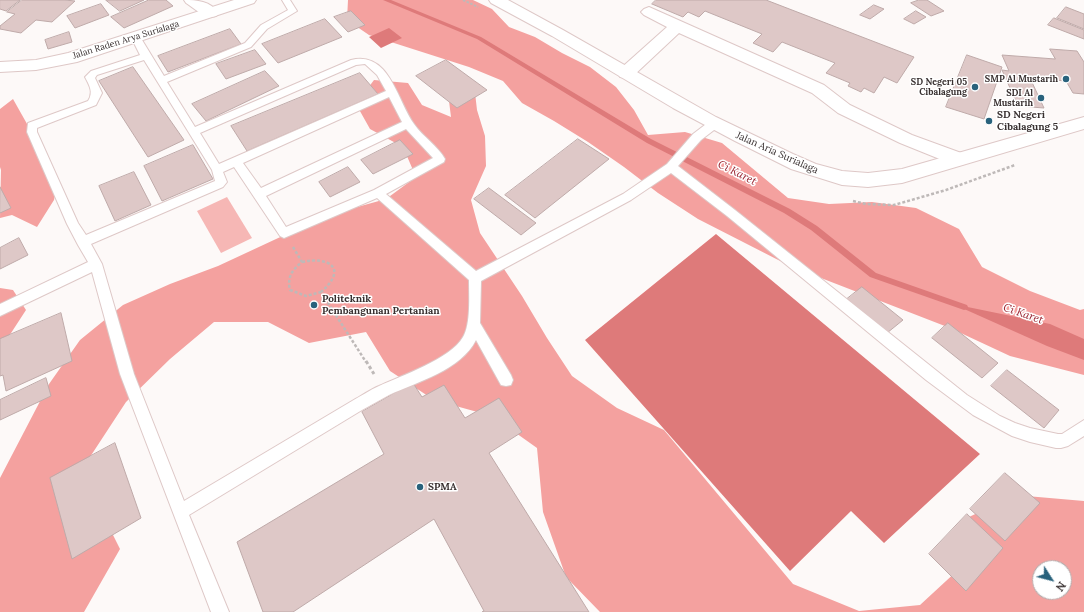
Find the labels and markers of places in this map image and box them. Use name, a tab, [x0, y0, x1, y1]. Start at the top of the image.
place label: SMP Al Mustarih	[985, 74, 1058, 84]
marker: SMP Al Mustarih	[1061, 74, 1071, 84]
place label: SD Negeri 05 Cibalagung	[911, 77, 967, 98]
marker: SD Negeri 05 Cibalagung	[970, 82, 980, 92]
place label: SDI Al Mustarih	[993, 88, 1033, 109]
marker: SDI Al Mustarih	[1036, 93, 1046, 103]
place label: SD Negeri Cibalagung 5	[997, 109, 1058, 132]
marker: SD Negeri Cibalagung 5	[984, 116, 994, 126]
place label: Politeknik Pembangunan Pertanian	[322, 293, 440, 316]
marker: Politeknik Pembangunan Pertanian	[309, 300, 319, 310]
place label: SPMA	[428, 481, 457, 493]
marker: SPMA	[415, 482, 425, 492]

